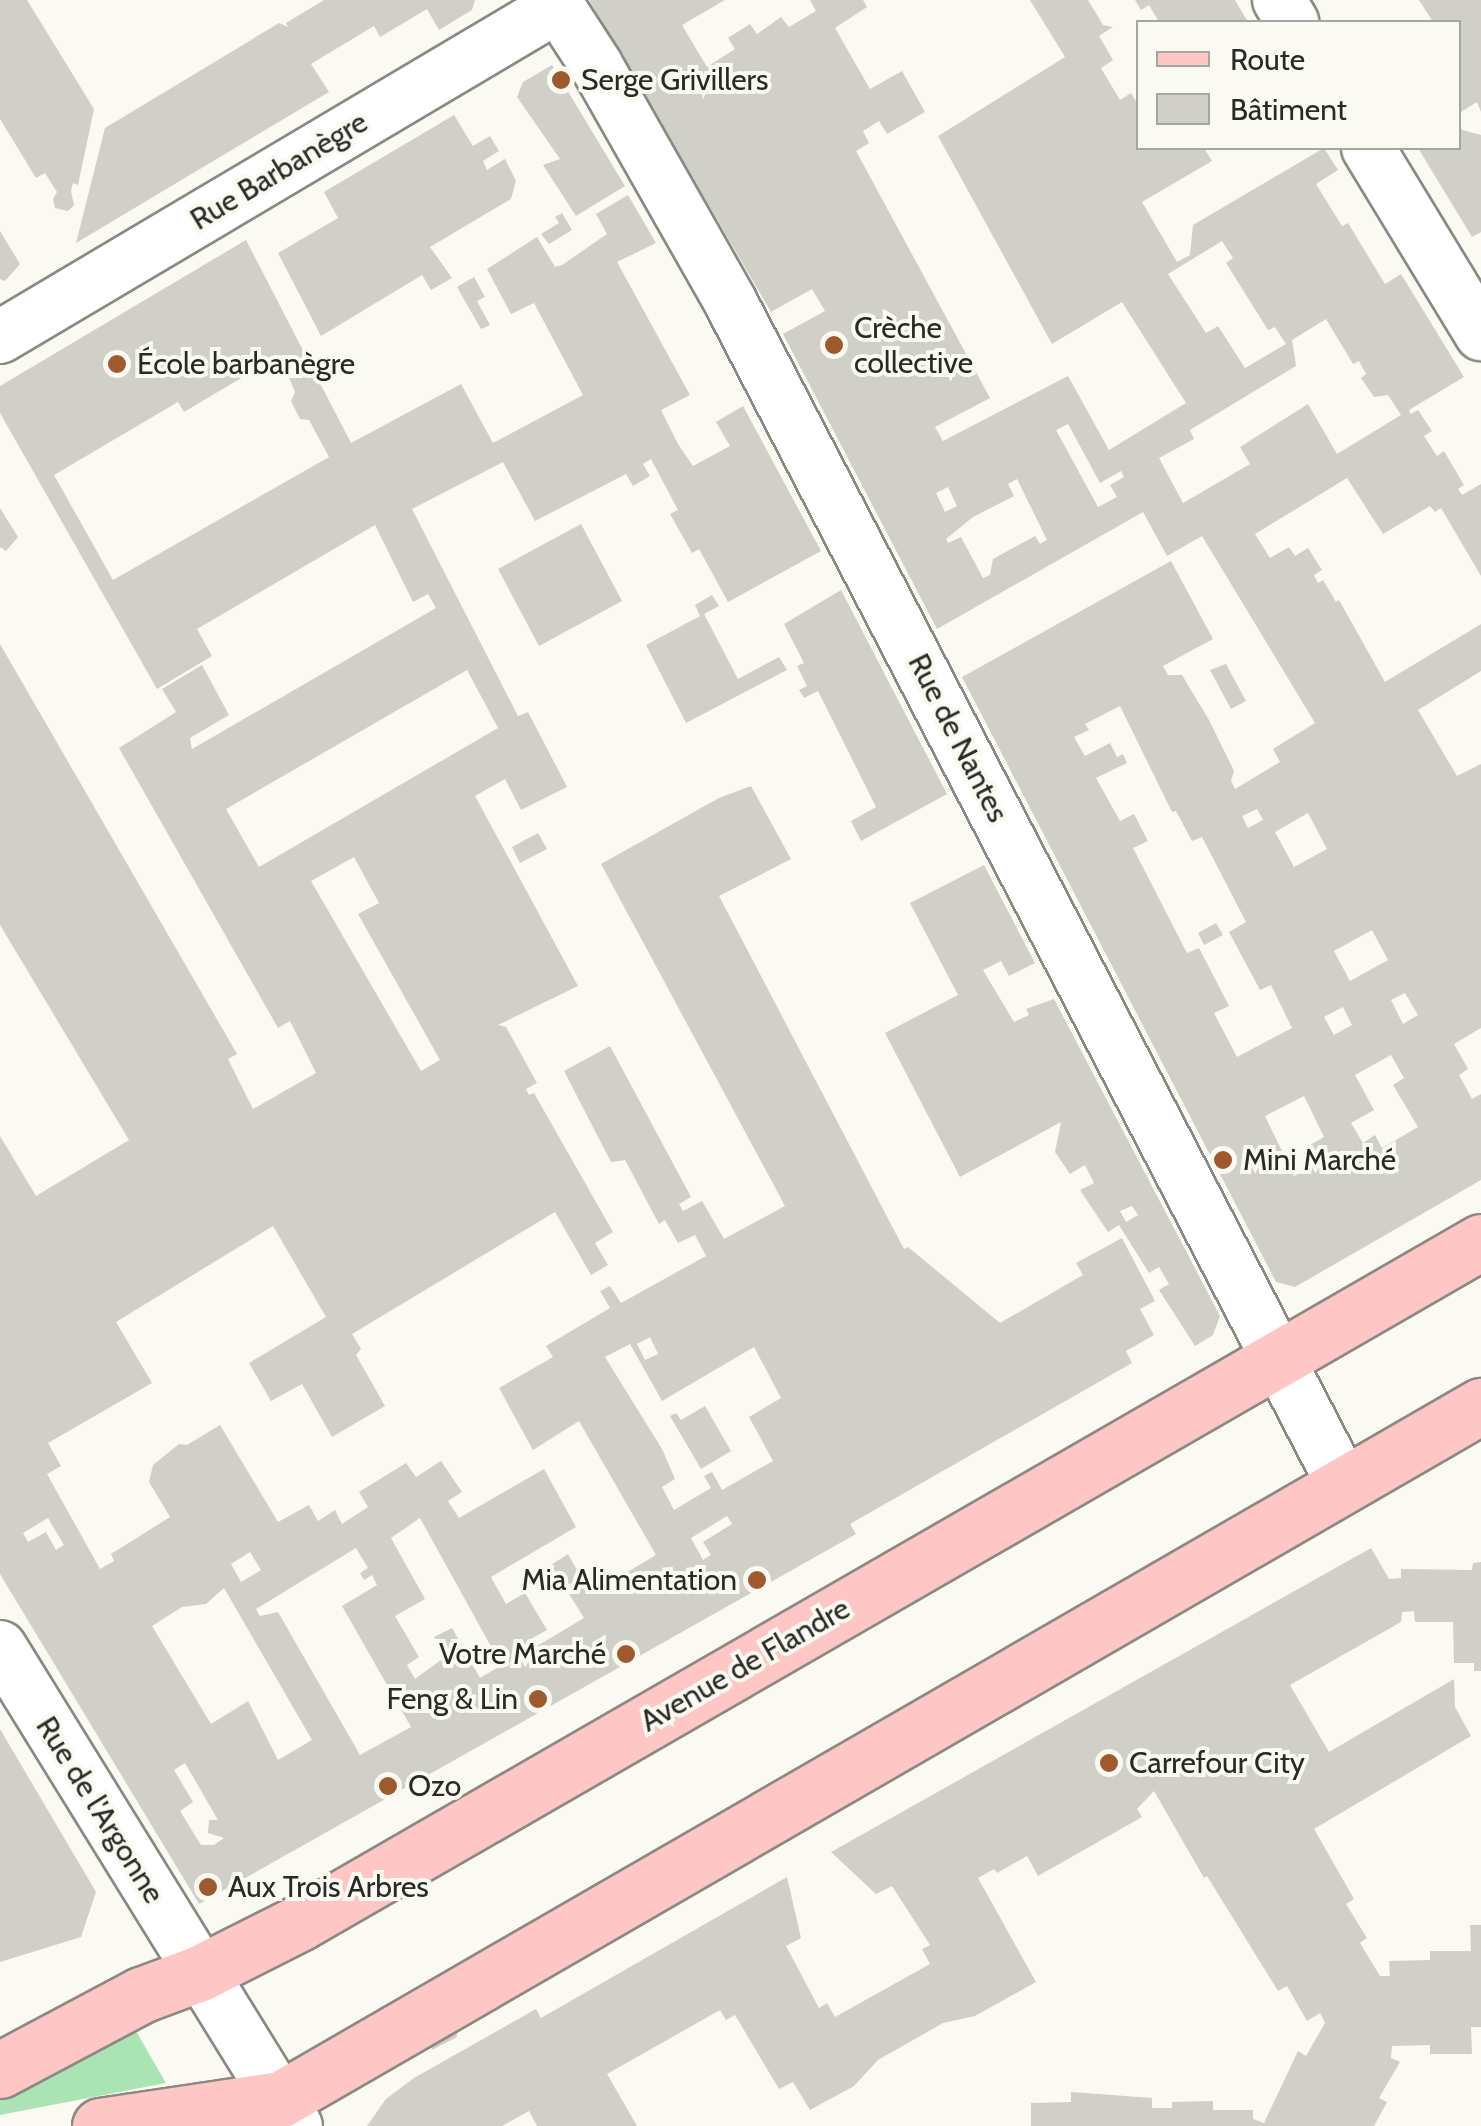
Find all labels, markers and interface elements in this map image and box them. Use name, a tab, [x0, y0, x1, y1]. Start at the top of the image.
legend	[1136, 20, 1461, 150]
text: Route	[1230, 41, 1305, 78]
place label: Serge Grivillers	[581, 62, 768, 98]
marker: Serge Grivillers	[550, 69, 572, 91]
text: Bâtiment	[1230, 91, 1347, 128]
street label: Rue Barbanègre	[184, 104, 374, 238]
place label: Crèche collective	[854, 310, 973, 380]
marker: Crèche collective	[823, 334, 845, 356]
place label: École barbanègre	[137, 346, 355, 382]
marker: École barbanègre	[106, 353, 128, 375]
street label: Rue de Nantes	[900, 648, 1016, 828]
place label: Mini Marché	[1243, 1142, 1396, 1178]
marker: Mini Marché	[1212, 1149, 1234, 1171]
place label: Mia Alimentation	[522, 1562, 737, 1598]
marker: Mia Alimentation	[746, 1569, 768, 1591]
street label: Avenue de Flandre	[634, 1590, 856, 1740]
place label: Votre Marché	[439, 1636, 606, 1672]
marker: Votre Marché	[615, 1643, 637, 1665]
place label: Feng & Lin	[387, 1681, 518, 1717]
marker: Feng & Lin	[527, 1688, 549, 1710]
street label: Rue de l'Argonne	[28, 1710, 172, 1910]
place label: Carrefour City	[1129, 1745, 1305, 1781]
marker: Carrefour City	[1098, 1752, 1120, 1774]
place label: Ozo	[408, 1768, 461, 1804]
marker: Ozo	[377, 1775, 399, 1797]
place label: Aux Trois Arbres	[228, 1869, 429, 1905]
marker: Aux Trois Arbres	[197, 1876, 219, 1898]

